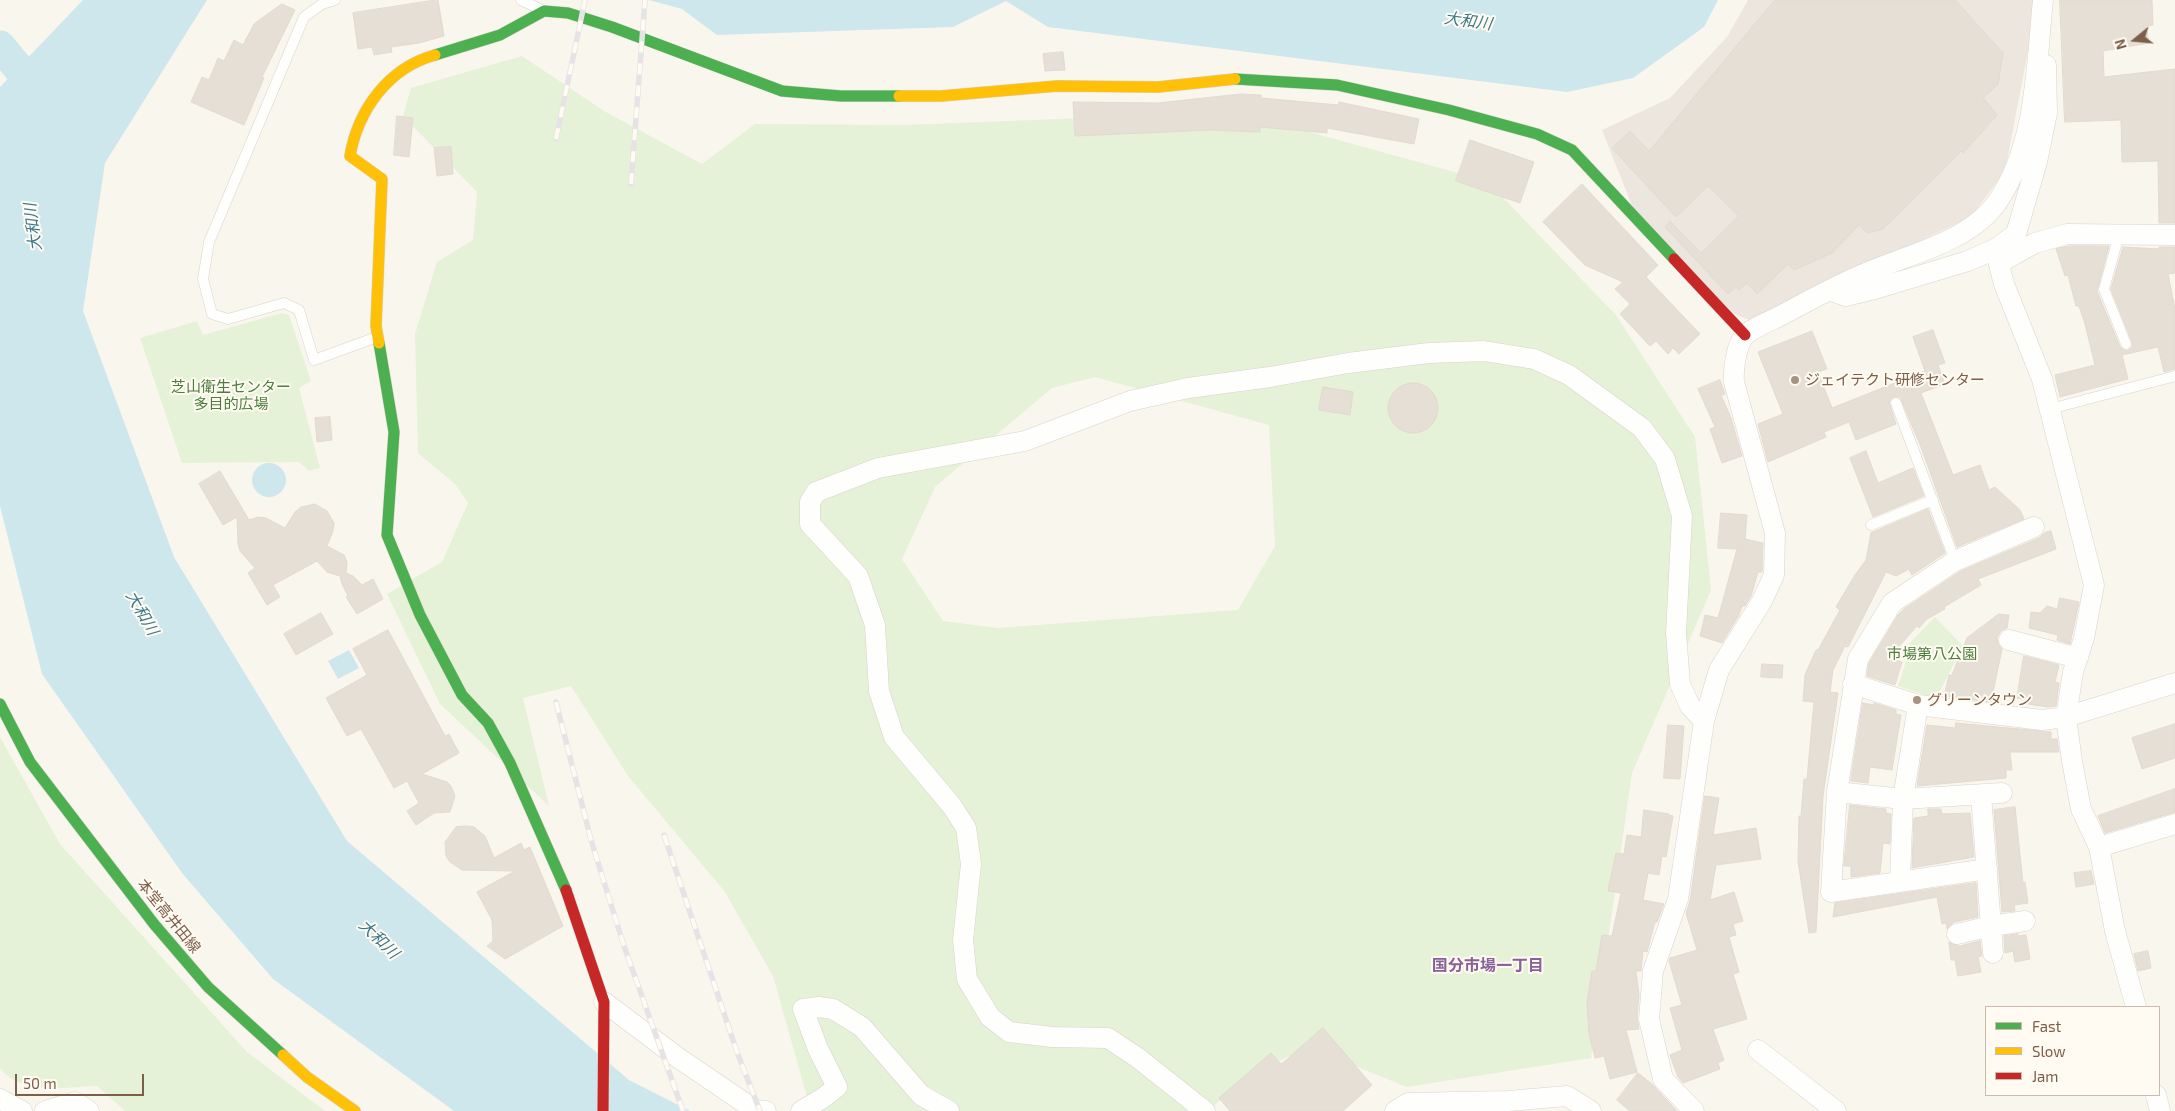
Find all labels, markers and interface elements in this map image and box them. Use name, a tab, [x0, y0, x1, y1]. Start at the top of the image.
water label: 大和川	[1443, 8, 1493, 34]
north arrow	[2110, 15, 2160, 65]
text: N	[2111, 37, 2130, 52]
water label: 大和川	[21, 202, 45, 252]
place label: ジェイテクト研修センター	[1805, 371, 1985, 389]
marker: ジェイテクト研修センター	[1789, 374, 1801, 386]
park label: 芝山衛生センター 多目的広場	[171, 378, 291, 413]
water label: 大和川	[122, 587, 162, 639]
park label: 市場第八公園	[1887, 645, 1977, 663]
place label: グリーンタウン	[1927, 691, 2032, 709]
marker: グリーンタウン	[1911, 694, 1923, 706]
street label: 本堂高井田線	[134, 875, 204, 957]
water label: 大和川	[355, 915, 403, 963]
district label: 国分市場一丁目	[1432, 956, 1544, 976]
legend	[1985, 1006, 2160, 1096]
text: Fast	[2032, 1017, 2061, 1035]
text: Slow	[2032, 1042, 2066, 1060]
scale bar	[18, 1064, 146, 1096]
text: Jam	[2032, 1067, 2058, 1085]
text: 50 m	[23, 1074, 57, 1092]

